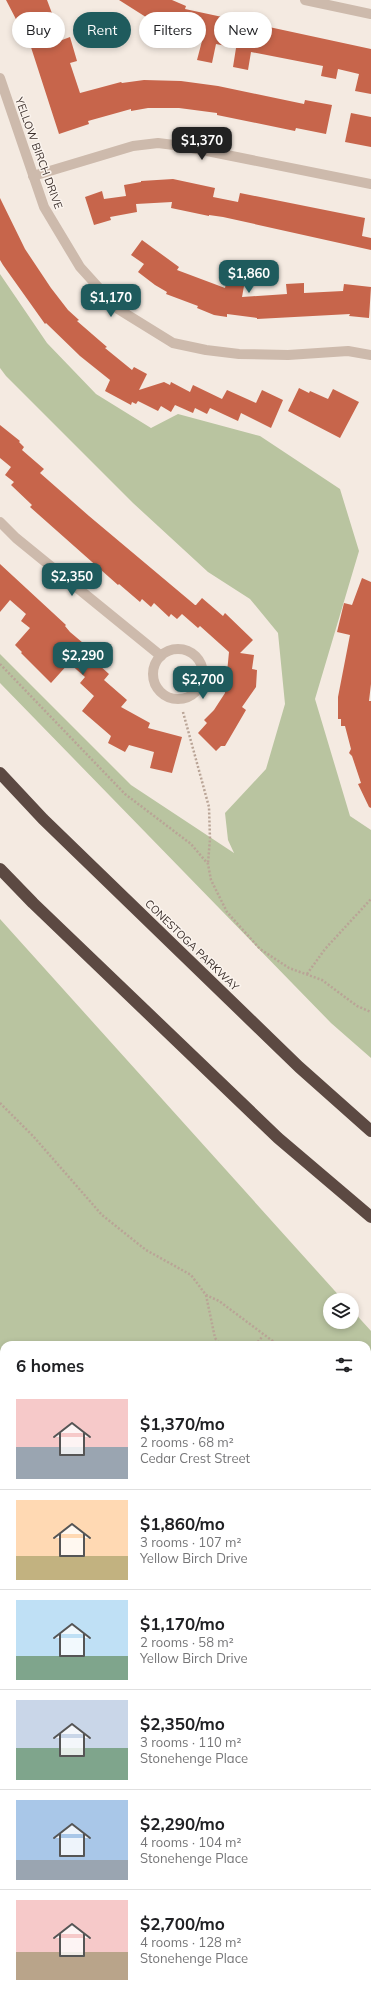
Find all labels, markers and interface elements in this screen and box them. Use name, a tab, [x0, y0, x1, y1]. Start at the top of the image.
chip: Buy	[12, 12, 65, 48]
chip: Rent	[73, 12, 131, 48]
chip: Filters	[139, 12, 206, 48]
chip: New	[214, 12, 272, 48]
street label: YELLOW BIRCH DRIVE	[12, 94, 66, 211]
pin: $1,370	[169, 127, 235, 161]
text: $1,370	[181, 132, 223, 148]
pin: $1,860	[216, 260, 282, 294]
text: $1,860	[228, 265, 270, 281]
pin: $1,170	[78, 284, 144, 318]
text: $1,170	[90, 289, 132, 305]
pin: $2,350	[39, 563, 105, 597]
text: $2,350	[51, 568, 93, 584]
pin: $2,290	[50, 642, 116, 676]
text: $2,290	[62, 647, 104, 663]
pin: $2,700	[170, 666, 236, 700]
text: $2,700	[182, 671, 224, 687]
street label: CONESTOGA PARKWAY	[142, 896, 242, 994]
map controls	[323, 1293, 359, 1329]
button: layers	[323, 1293, 359, 1329]
icon: filters	[333, 1354, 355, 1376]
text: 6 homes	[16, 1355, 84, 1376]
text: $1,370/mo	[140, 1413, 225, 1434]
icon: home	[48, 1415, 96, 1463]
text: 2 rooms · 68 m²	[140, 1434, 234, 1450]
text: Cedar Crest Street	[140, 1450, 250, 1466]
text: $1,860/mo	[140, 1513, 225, 1534]
icon: home	[48, 1516, 96, 1564]
text: 3 rooms · 107 m²	[140, 1534, 241, 1550]
text: Yellow Birch Drive	[140, 1550, 248, 1566]
text: $1,170/mo	[140, 1613, 225, 1634]
icon: home	[48, 1616, 96, 1664]
text: 2 rooms · 58 m²	[140, 1634, 234, 1650]
text: Yellow Birch Drive	[140, 1650, 248, 1666]
text: $2,350/mo	[140, 1713, 225, 1734]
icon: home	[48, 1716, 96, 1764]
text: 3 rooms · 110 m²	[140, 1734, 241, 1750]
text: Stonehenge Place	[140, 1750, 248, 1766]
text: $2,290/mo	[140, 1813, 225, 1834]
icon: home	[48, 1816, 96, 1864]
text: 4 rooms · 104 m²	[140, 1834, 241, 1850]
text: Stonehenge Place	[140, 1850, 248, 1866]
text: $2,700/mo	[140, 1913, 225, 1934]
icon: home	[48, 1916, 96, 1964]
text: 4 rooms · 128 m²	[140, 1934, 241, 1950]
text: Stonehenge Place	[140, 1950, 248, 1966]

